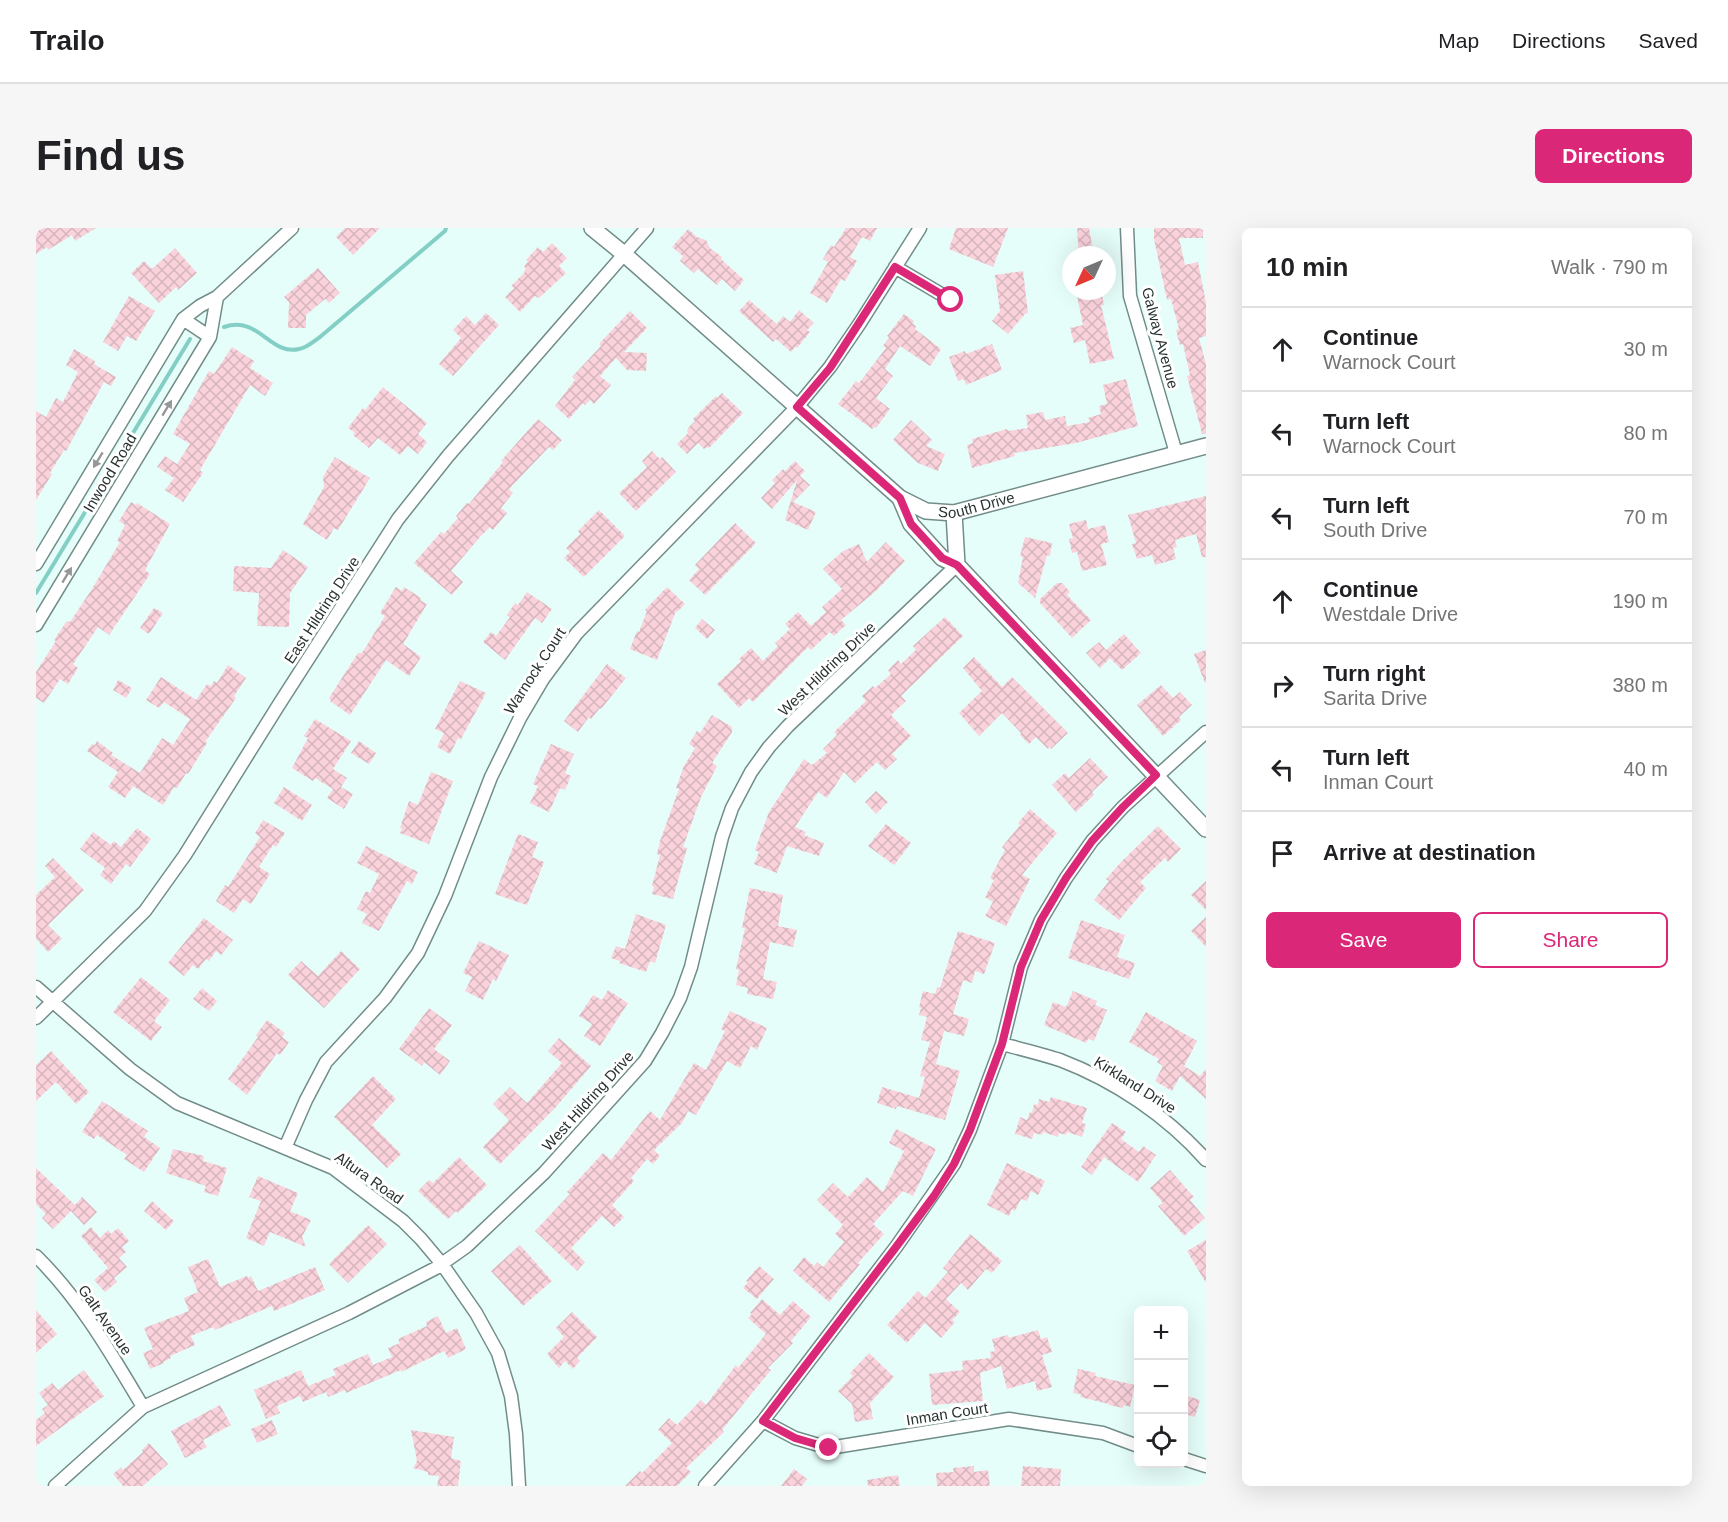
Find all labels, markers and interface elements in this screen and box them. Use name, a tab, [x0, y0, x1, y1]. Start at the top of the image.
text: Trailo	[30, 25, 105, 56]
text: Map	[1438, 29, 1479, 52]
text: Directions	[1512, 29, 1605, 52]
text: Saved	[1638, 29, 1698, 52]
button: Directions	[1535, 129, 1692, 183]
text: Find us	[36, 132, 185, 179]
north arrow	[1062, 246, 1116, 300]
text: 10 min	[1266, 252, 1348, 282]
text: Walk · 790 m	[1551, 256, 1668, 278]
street label: Galway Avenue	[1139, 285, 1182, 390]
route start	[937, 286, 963, 312]
text: Continue	[1323, 325, 1418, 350]
icon: ahead	[1266, 333, 1299, 366]
text: 30 m	[1624, 338, 1668, 360]
text: Warnock Court	[1323, 351, 1456, 373]
one-way arrow	[162, 400, 173, 416]
text: Turn left	[1323, 409, 1409, 434]
icon: left	[1266, 417, 1299, 450]
text: 80 m	[1624, 422, 1668, 444]
street label: Inwood Road	[80, 430, 140, 515]
text: Warnock Court	[1323, 435, 1456, 457]
one-way arrow	[93, 452, 104, 468]
street label: South Drive	[937, 488, 1016, 521]
text: Turn left	[1323, 493, 1409, 518]
icon: left	[1266, 501, 1299, 534]
text: 70 m	[1624, 506, 1668, 528]
text: South Drive	[1323, 519, 1428, 541]
street label: East Hildring Drive	[281, 553, 363, 666]
one-way arrow	[61, 567, 72, 583]
text: Continue	[1323, 577, 1418, 602]
icon: ahead	[1266, 585, 1299, 618]
text: 190 m	[1612, 590, 1668, 612]
text: Westdale Drive	[1323, 603, 1458, 625]
street label: West Hildring Drive	[775, 618, 879, 719]
street label: Warnock Court	[500, 624, 569, 717]
text: Turn right	[1323, 661, 1425, 686]
icon: right	[1266, 669, 1299, 702]
text: 380 m	[1612, 674, 1668, 696]
text: Sarita Drive	[1323, 687, 1427, 709]
text: Turn left	[1323, 745, 1409, 770]
icon: left	[1266, 753, 1299, 786]
text: 40 m	[1624, 758, 1668, 780]
text: Inman Court	[1323, 771, 1433, 793]
icon: arrive	[1266, 837, 1299, 870]
text: Arrive at destination	[1323, 840, 1536, 865]
button: Save	[1266, 912, 1461, 968]
button: Share	[1473, 912, 1668, 968]
street label: West Hildring Drive	[538, 1047, 637, 1154]
street label: Kirkland Drive	[1091, 1053, 1179, 1117]
street label: Altura Road	[332, 1148, 407, 1207]
street label: Galt Avenue	[75, 1281, 136, 1358]
map controls	[1134, 1306, 1188, 1468]
button: +	[1134, 1306, 1188, 1360]
button: −	[1134, 1360, 1188, 1414]
street label: Inman Court	[905, 1399, 990, 1428]
button: locate	[1134, 1414, 1188, 1468]
route end	[815, 1434, 841, 1460]

